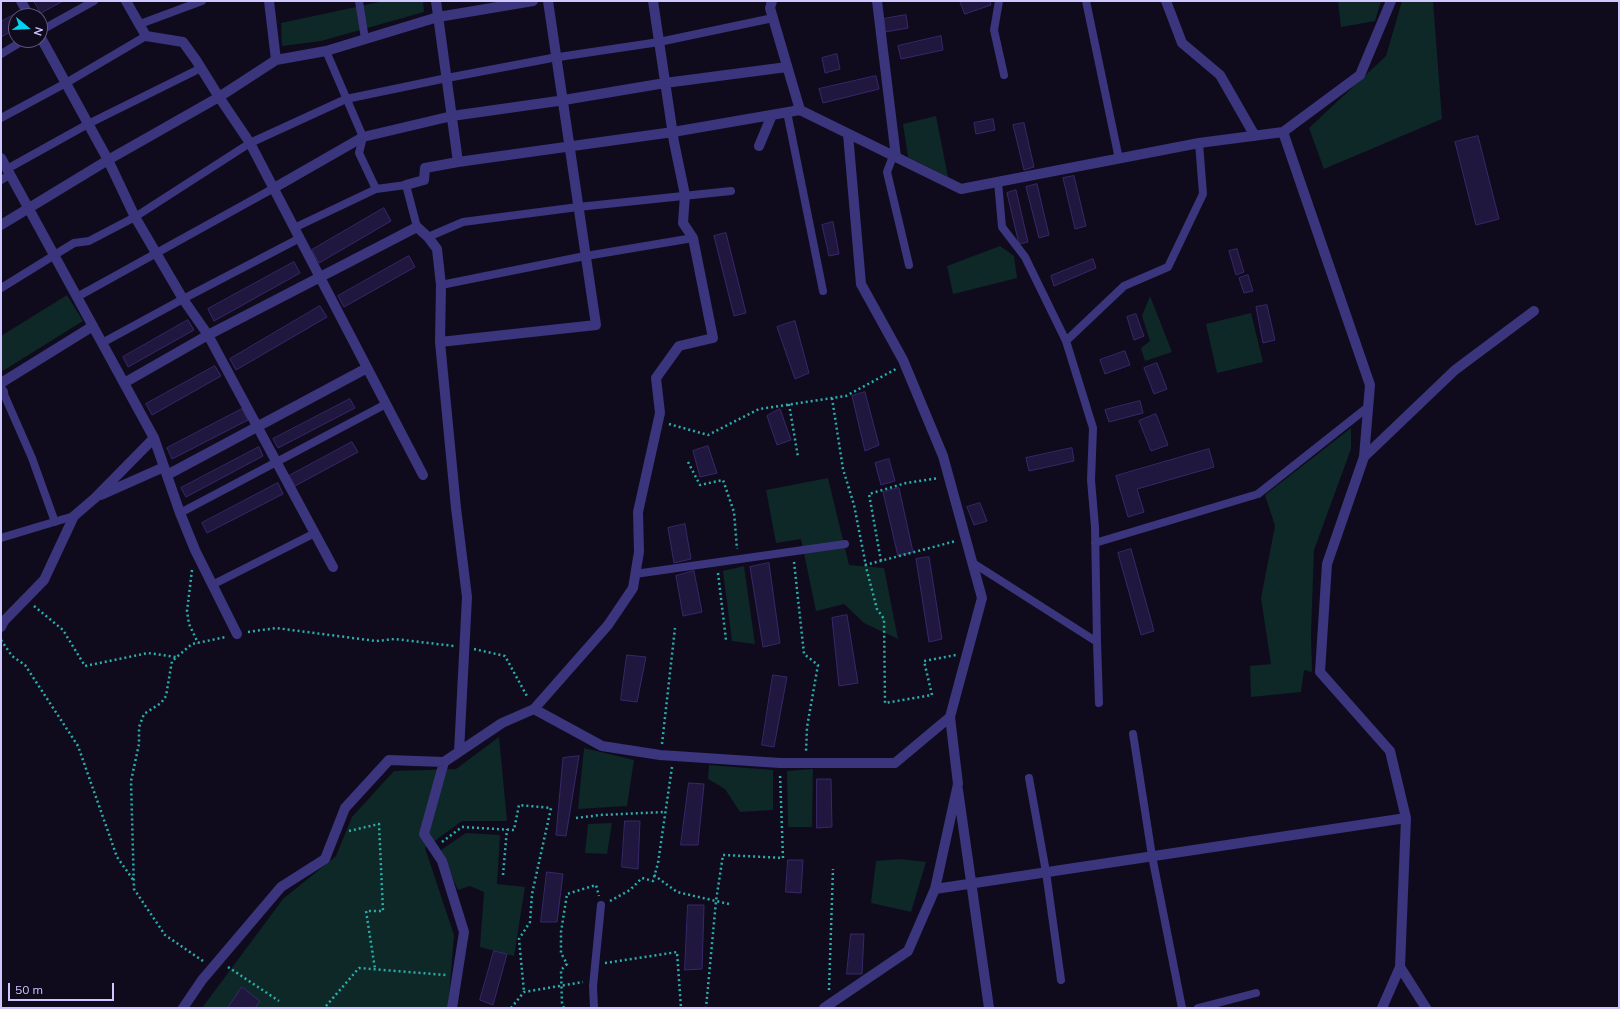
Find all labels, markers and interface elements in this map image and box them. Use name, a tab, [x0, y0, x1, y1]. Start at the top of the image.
north arrow	[8, 8, 48, 48]
text: N	[31, 25, 46, 38]
scale bar	[10, 975, 116, 1001]
text: 50 m	[15, 982, 43, 997]

